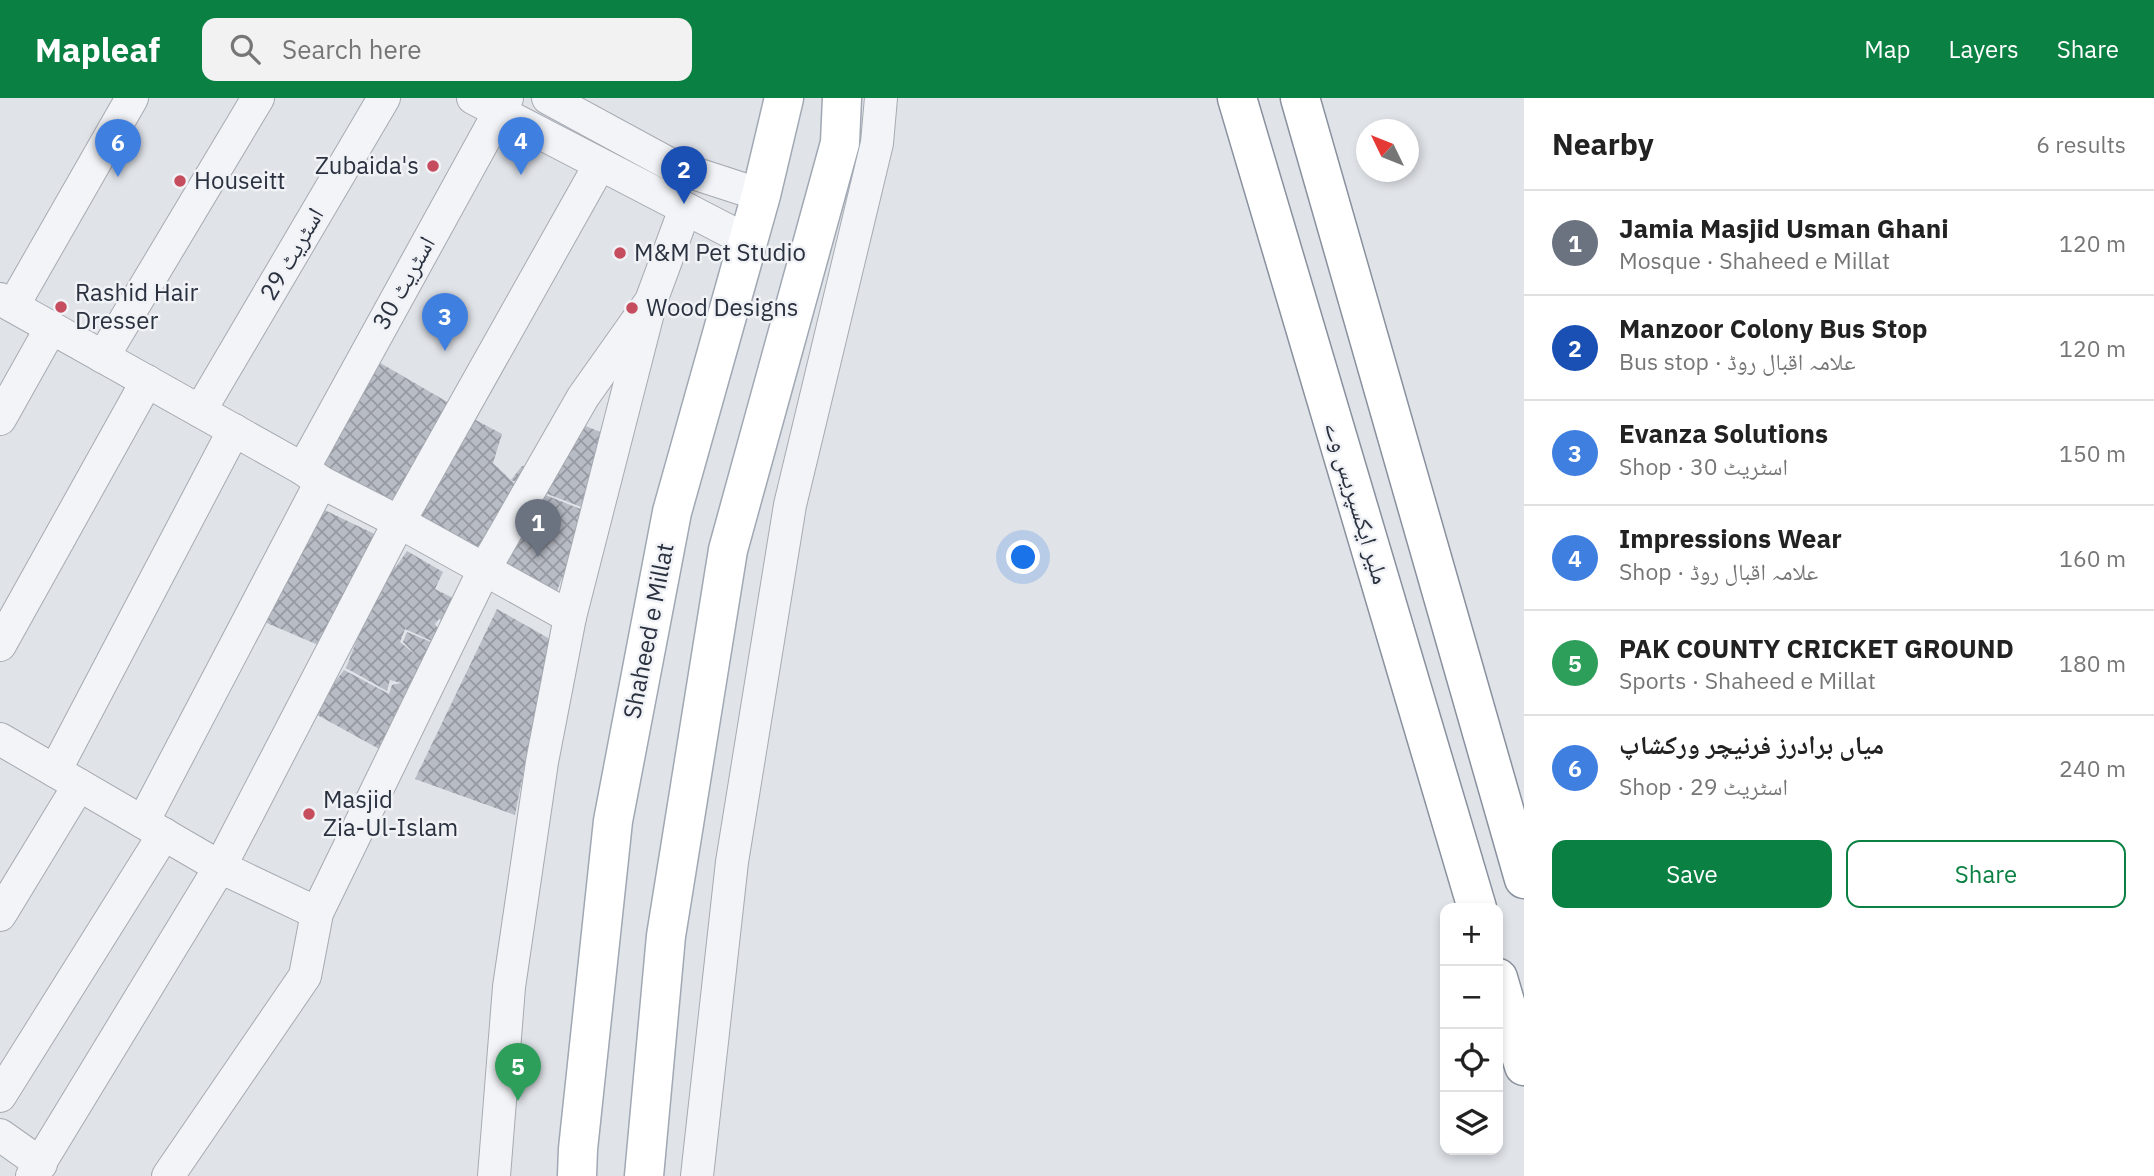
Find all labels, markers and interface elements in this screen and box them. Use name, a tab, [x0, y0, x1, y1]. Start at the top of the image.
search box	[202, 18, 692, 81]
text: Mapleaf	[35, 28, 160, 71]
icon: search	[226, 30, 264, 68]
text: Search here	[282, 32, 422, 66]
text: Map	[1864, 33, 1911, 65]
text: Layers	[1949, 33, 2019, 65]
text: Share	[2057, 33, 2119, 65]
pin: 4	[498, 117, 544, 175]
pin: 6	[95, 119, 141, 177]
north arrow	[1356, 119, 1419, 182]
text: Nearby	[1552, 124, 1654, 163]
text: 6 results	[2036, 129, 2126, 159]
pin: 2	[661, 146, 707, 204]
place label: Zubaida's	[315, 149, 419, 181]
marker: Zubaida's	[425, 158, 441, 174]
place label: Houseitt	[194, 164, 286, 196]
marker: Houseitt	[172, 173, 188, 189]
street label: اسٹریٹ 29	[252, 201, 331, 306]
text: Jamia Masjid Usman Ghani	[1619, 211, 1949, 245]
text: 1	[1568, 228, 1582, 258]
text: 120 m	[2059, 228, 2126, 258]
street label: اسٹریٹ 30	[364, 230, 442, 335]
place label: M&M Pet Studio	[634, 236, 806, 268]
marker: M&M Pet Studio	[612, 245, 628, 261]
text: Mosque · Shaheed e Millat	[1619, 245, 1890, 275]
place label: Rashid Hair Dresser	[75, 276, 199, 336]
place label: Wood Designs	[646, 291, 798, 323]
pin: 3	[422, 293, 468, 351]
marker: Rashid Hair Dresser	[53, 299, 69, 315]
marker: Wood Designs	[624, 300, 640, 316]
text: Manzoor Colony Bus Stop	[1619, 311, 1928, 345]
text: 2	[1568, 333, 1582, 363]
text: 120 m	[2059, 333, 2126, 363]
text: Bus stop · علامہ اقبال روڈ	[1619, 346, 1856, 376]
text: Evanza Solutions	[1619, 416, 1828, 450]
street label: ملیر ایکسپریس وے	[1318, 418, 1398, 588]
text: 3	[1568, 438, 1582, 468]
text: 150 m	[2059, 438, 2126, 468]
text: Shop · اسٹریٹ 30	[1619, 451, 1788, 481]
pin: 1	[515, 499, 561, 557]
text: Impressions Wear	[1619, 521, 1842, 555]
street label: Shaheed e Millat	[615, 540, 681, 721]
your location	[1006, 540, 1040, 574]
text: 4	[1568, 543, 1582, 573]
text: 160 m	[2059, 543, 2126, 573]
text: Shop · علامہ اقبال روڈ	[1619, 556, 1818, 586]
text: PAK COUNTY CRICKET GROUND	[1619, 631, 2014, 665]
text: 5	[1568, 648, 1582, 678]
text: 180 m	[2059, 648, 2126, 678]
text: Sports · Shaheed e Millat	[1619, 665, 1876, 695]
text: میاں برادرز فرنیچر ورکشاپ	[1619, 727, 1884, 761]
text: 6	[1568, 753, 1582, 783]
text: 240 m	[2059, 753, 2126, 783]
text: Shop · اسٹریٹ 29	[1619, 771, 1788, 801]
place label: Masjid Zia-Ul-Islam	[323, 783, 458, 843]
marker: Masjid Zia-Ul-Islam	[301, 806, 317, 822]
button: Save	[1552, 840, 1832, 908]
button: Share	[1846, 840, 2126, 908]
map controls	[1440, 903, 1503, 1155]
button: +	[1440, 903, 1503, 966]
button: −	[1440, 966, 1503, 1029]
button: locate	[1440, 1029, 1503, 1092]
pin: 5	[495, 1043, 541, 1101]
button: layers	[1440, 1092, 1503, 1155]

